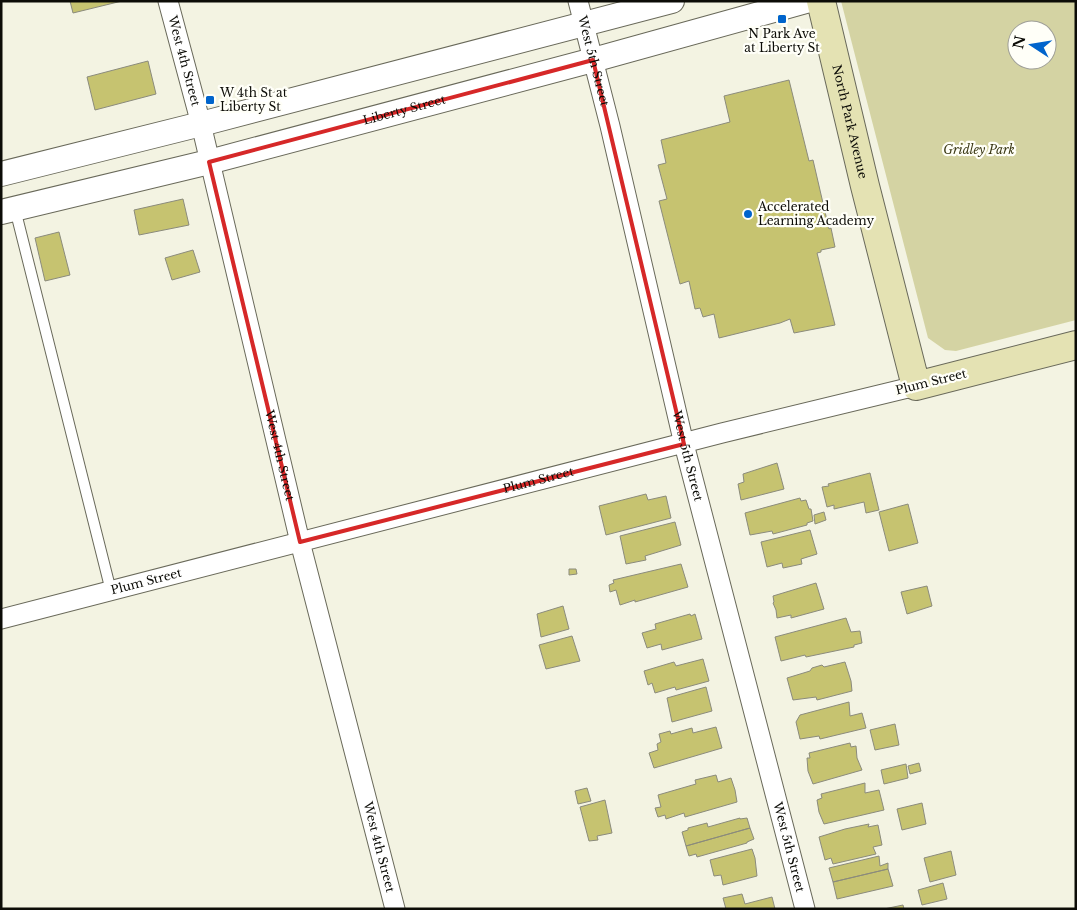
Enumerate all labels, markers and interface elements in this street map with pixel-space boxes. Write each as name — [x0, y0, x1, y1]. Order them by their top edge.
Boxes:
street label: West 4th Street — [165, 13, 204, 108]
street label: West 5th Street — [575, 13, 613, 108]
marker: N Park Ave at Liberty St — [776, 13, 788, 25]
north arrow — [1007, 20, 1057, 70]
place label: N Park Ave at Liberty St — [744, 26, 820, 55]
text: N — [1009, 34, 1029, 51]
street label: North Park Avenue — [829, 63, 871, 180]
place label: W 4th St at Liberty St — [219, 85, 288, 114]
street label: Liberty Street — [361, 91, 448, 128]
marker: W 4th St at Liberty St — [204, 94, 216, 106]
park label: Gridley Park — [943, 142, 1015, 157]
place label: Accelerated Learning Academy — [757, 199, 874, 228]
marker: Accelerated Learning Academy — [742, 208, 754, 220]
street label: Plum Street — [894, 365, 968, 398]
street label: West 4th Street — [262, 407, 298, 503]
street label: West 5th Street — [669, 408, 707, 503]
street label: Plum Street — [501, 463, 576, 496]
street label: Plum Street — [109, 565, 184, 597]
street label: West 4th Street — [360, 799, 398, 894]
street label: West 5th Street — [770, 799, 808, 894]

